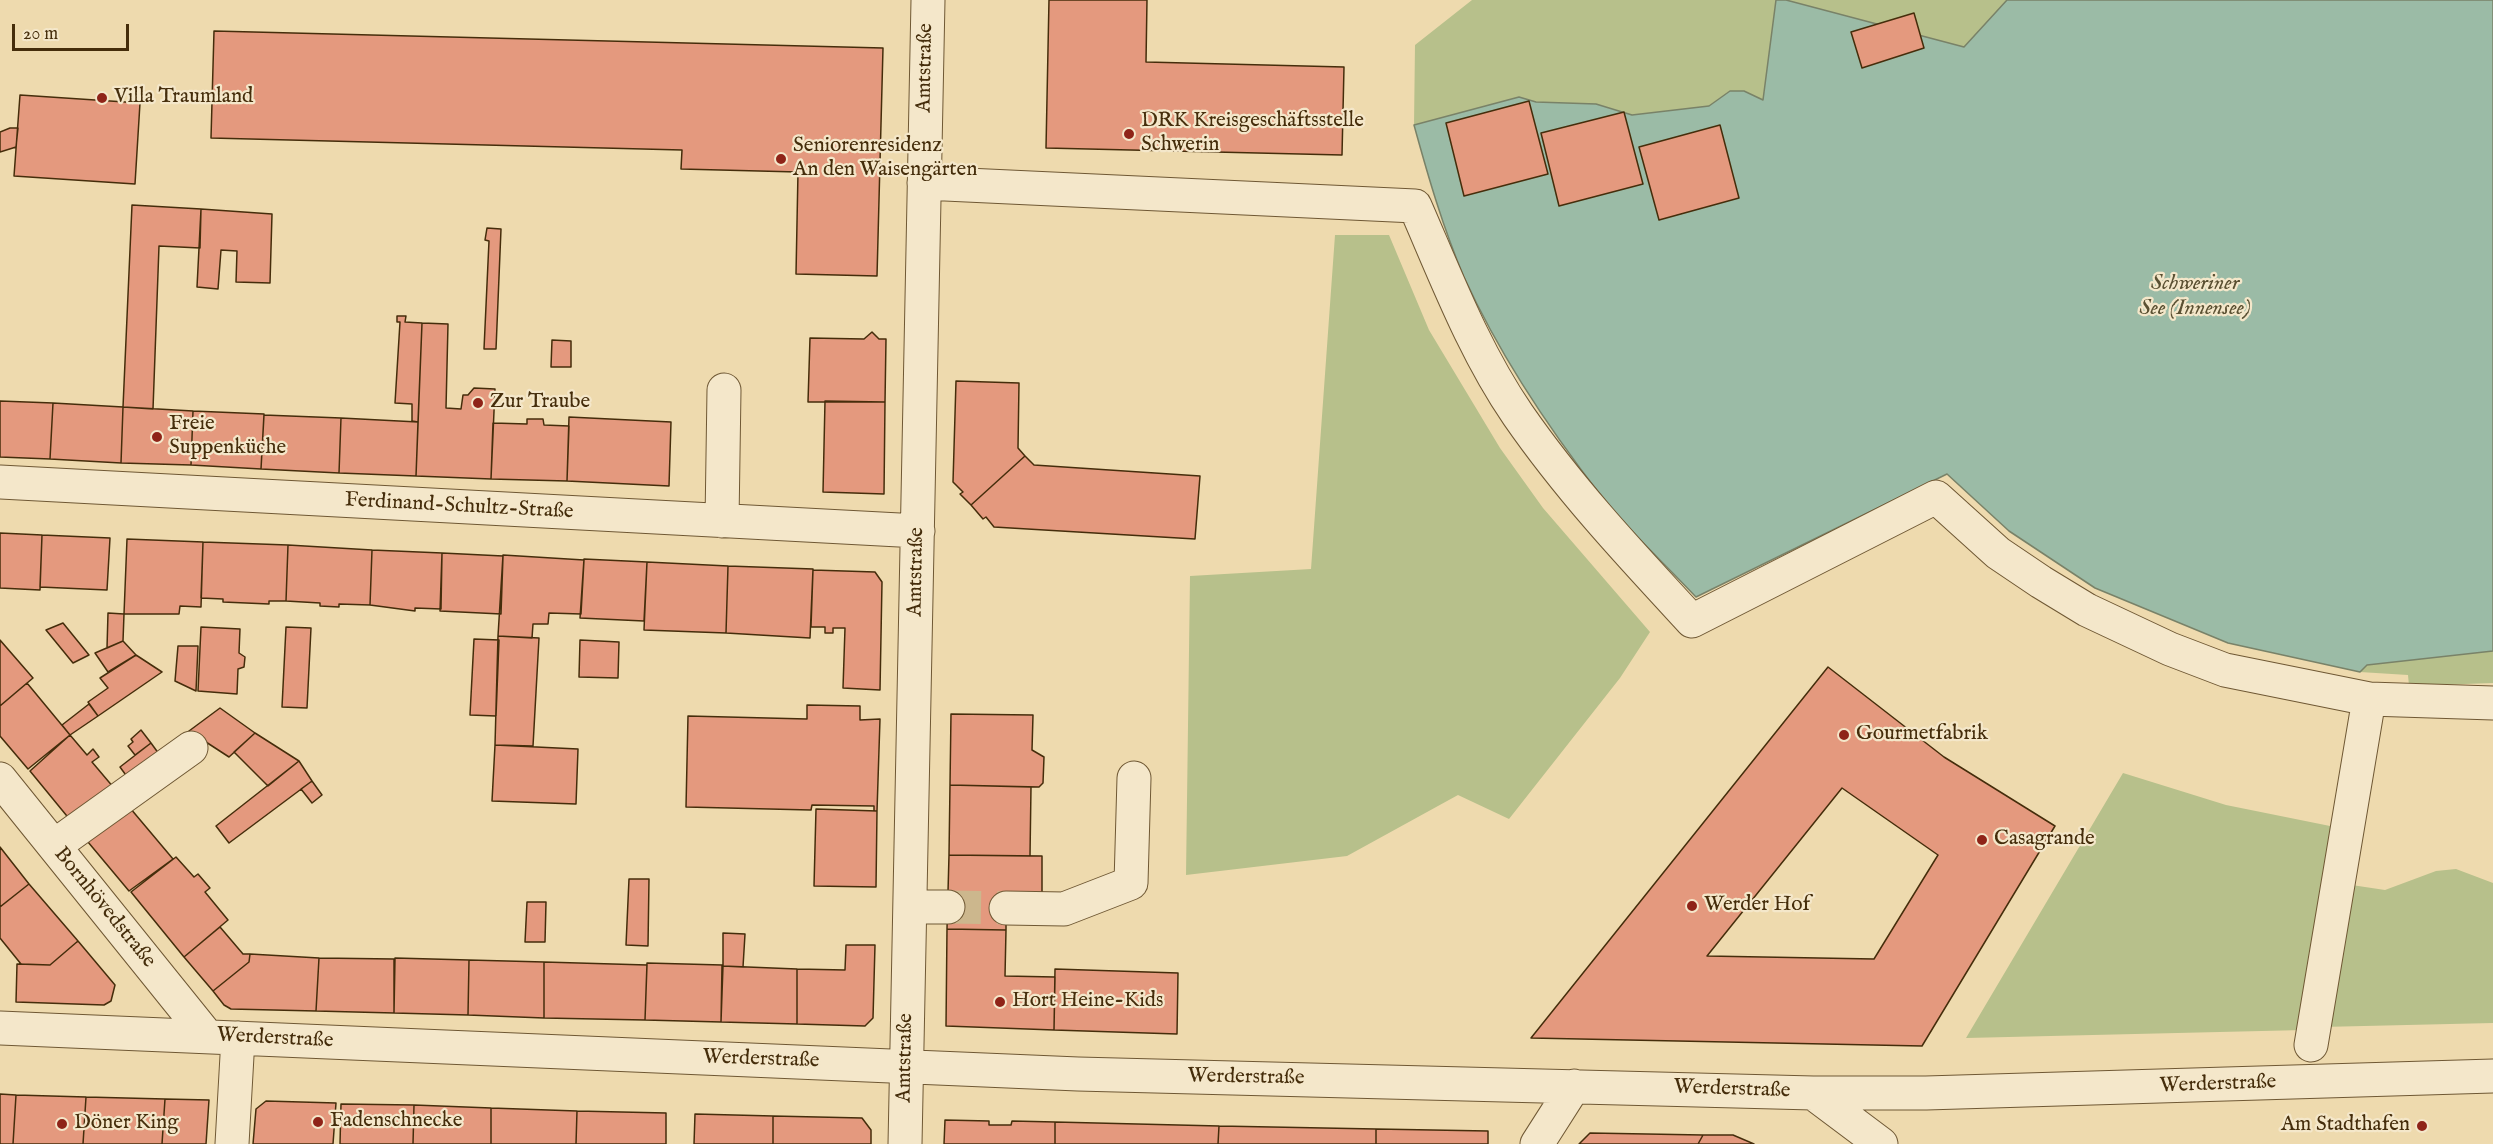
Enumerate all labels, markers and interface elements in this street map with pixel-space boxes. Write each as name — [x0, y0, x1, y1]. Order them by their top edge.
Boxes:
scale bar — [15, 12, 132, 50]
text: 20 m — [23, 23, 58, 46]
street label: Amtstraße — [913, 23, 939, 113]
place label: Villa Traumland — [114, 85, 253, 111]
marker: Villa Traumland — [95, 91, 109, 105]
place label: DRK Kreisgeschäftsstelle Schwerin — [1141, 109, 1364, 159]
marker: DRK Kreisgeschäftsstelle Schwerin — [1122, 127, 1136, 141]
place label: Seniorenresidenz An den Waisengärten — [793, 134, 977, 184]
marker: Seniorenresidenz An den Waisengärten — [774, 152, 788, 166]
water label: Schweriner See (Innensee) — [2139, 271, 2251, 322]
place label: Zur Traube — [490, 390, 590, 416]
marker: Zur Traube — [471, 396, 485, 410]
place label: Freie Suppenküche — [169, 412, 286, 462]
marker: Freie Suppenküche — [150, 430, 164, 444]
street label: Ferdinand-Schultz-Straße — [344, 488, 574, 526]
street label: Amtstraße — [904, 527, 930, 617]
place label: Gourmetfabrik — [1856, 722, 1988, 748]
marker: Gourmetfabrik — [1837, 728, 1851, 742]
place label: Casagrande — [1994, 827, 2095, 853]
marker: Casagrande — [1975, 833, 1989, 847]
street label: Bornhövedstraße — [48, 843, 160, 973]
place label: Werder Hof — [1704, 893, 1810, 919]
marker: Werder Hof — [1685, 899, 1699, 913]
place label: Hort Heine-Kids — [1012, 989, 1163, 1015]
marker: Hort Heine-Kids — [993, 995, 1007, 1009]
street label: Amtstraße — [893, 1013, 919, 1103]
street label: Werderstraße — [216, 1023, 334, 1055]
street label: Werderstraße — [702, 1045, 820, 1075]
street label: Werderstraße — [1187, 1064, 1305, 1092]
street label: Werderstraße — [2159, 1070, 2277, 1100]
street label: Werderstraße — [1673, 1075, 1791, 1105]
place label: Fadenschnecke — [330, 1109, 462, 1135]
place label: Döner King — [74, 1111, 179, 1137]
place label: Am Stadthafen — [2281, 1113, 2410, 1139]
marker: Fadenschnecke — [311, 1115, 325, 1129]
marker: Döner King — [55, 1117, 69, 1131]
marker: Am Stadthafen — [2415, 1119, 2429, 1133]

